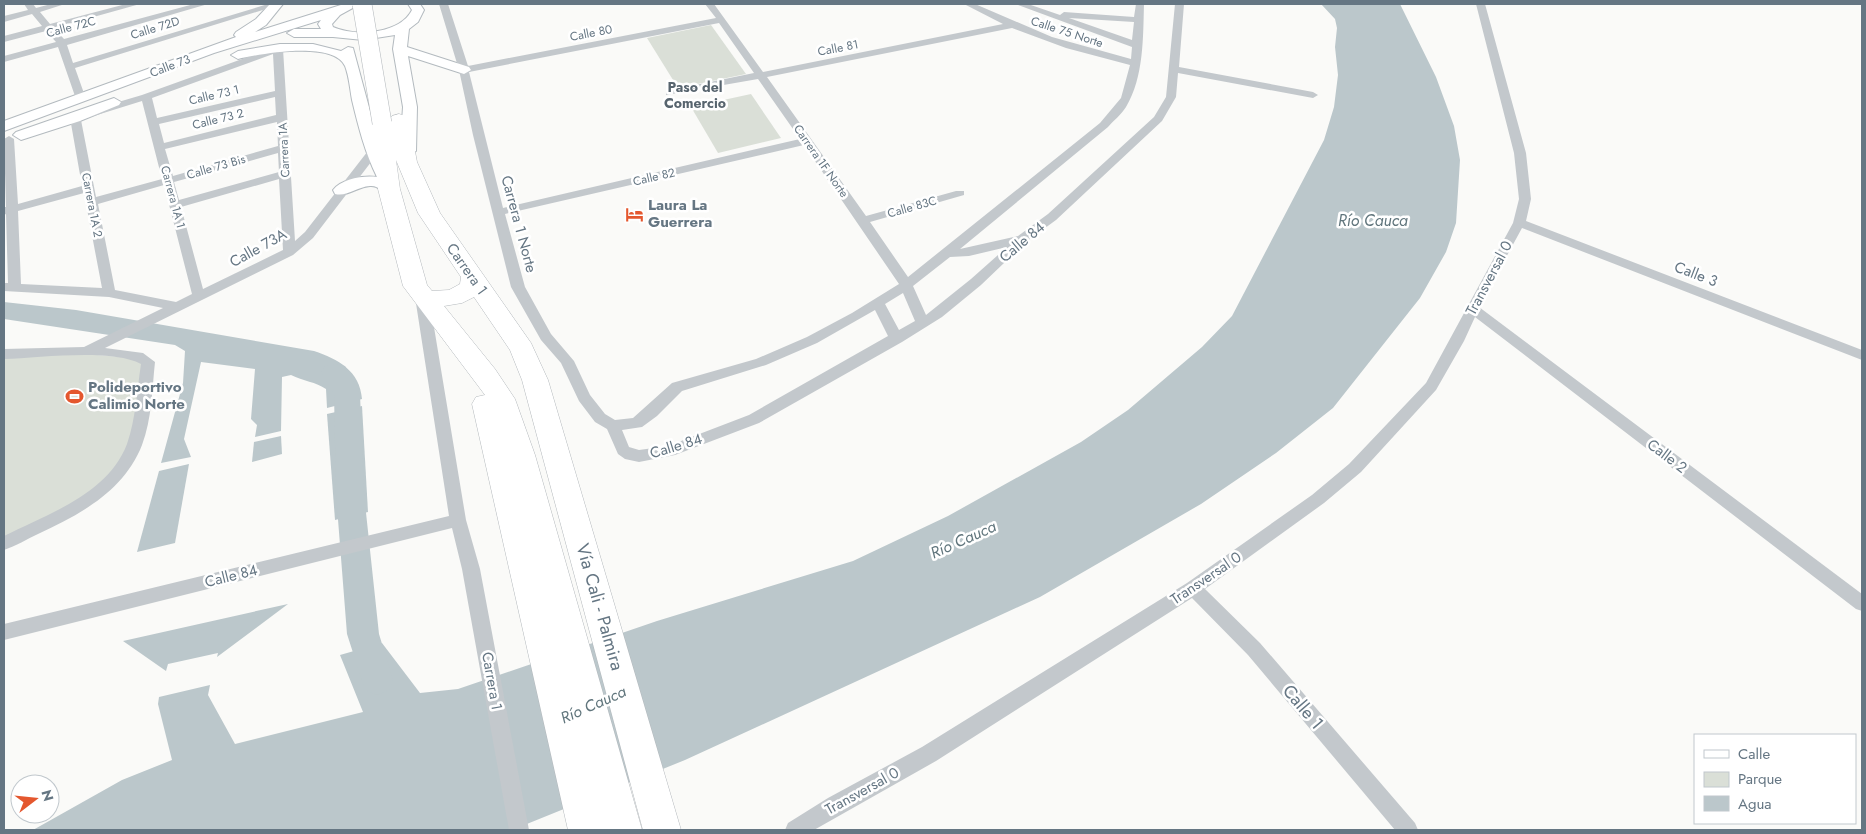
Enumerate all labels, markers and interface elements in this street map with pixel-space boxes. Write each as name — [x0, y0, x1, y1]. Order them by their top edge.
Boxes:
street label: Calle 72C — [44, 12, 98, 42]
street label: Calle 72D — [128, 12, 182, 44]
street label: Calle 75 Norte — [1029, 12, 1105, 52]
street label: Calle 80 — [568, 20, 614, 46]
street label: Calle 81 — [816, 35, 860, 61]
street label: Calle 73 — [147, 50, 193, 82]
district label: Paso del Comercio — [664, 77, 726, 113]
street label: Calle 73 1 — [187, 80, 241, 110]
street label: Calle 73 2 — [190, 104, 246, 134]
street label: Carrera 1F Norte — [789, 121, 853, 201]
street label: Carrera 1A — [274, 122, 294, 178]
street label: Calle 73 Bis — [184, 150, 248, 184]
street label: Calle 82 — [631, 163, 677, 191]
street label: Carrera 1A 1 — [156, 164, 190, 230]
street label: Carrera 1A 2 — [77, 171, 107, 239]
street label: Carrera 1 Norte — [495, 173, 543, 275]
street label: Calle 83C — [885, 191, 939, 223]
place label: Laura La Guerrera — [648, 194, 712, 233]
hotel icon: Laura La Guerrera — [624, 204, 644, 224]
water label: Río Cauca — [1338, 209, 1408, 232]
street label: Calle 84 — [994, 216, 1050, 268]
street label: Calle 73A — [225, 223, 291, 273]
street label: Transversal 0 — [1460, 237, 1518, 319]
street label: Carrera 1 — [441, 239, 493, 299]
street label: Calle 3 — [1671, 256, 1721, 292]
place label: Polideportivo Calimio Norte — [88, 376, 185, 415]
sports icon: Polideportivo Calimio Norte — [64, 386, 84, 406]
street label: Calle 84 — [647, 428, 705, 464]
street label: Calle 2 — [1642, 434, 1692, 478]
water label: Río Cauca — [927, 515, 1000, 564]
street label: Vía Cali - Palmira — [569, 541, 631, 673]
street label: Transversal 0 — [1166, 546, 1246, 610]
street label: Calle 84 — [202, 559, 260, 593]
street label: Carrera 1 — [476, 650, 508, 712]
street label: Calle 1 — [1276, 679, 1330, 735]
water label: Río Cauca — [557, 680, 630, 729]
legend — [1694, 734, 1856, 824]
text: Calle — [1738, 743, 1770, 765]
street label: Transversal 0 — [821, 762, 903, 820]
text: Parque — [1738, 768, 1782, 790]
north arrow — [10, 774, 60, 824]
text: N — [36, 787, 59, 804]
text: Agua — [1738, 793, 1772, 815]

